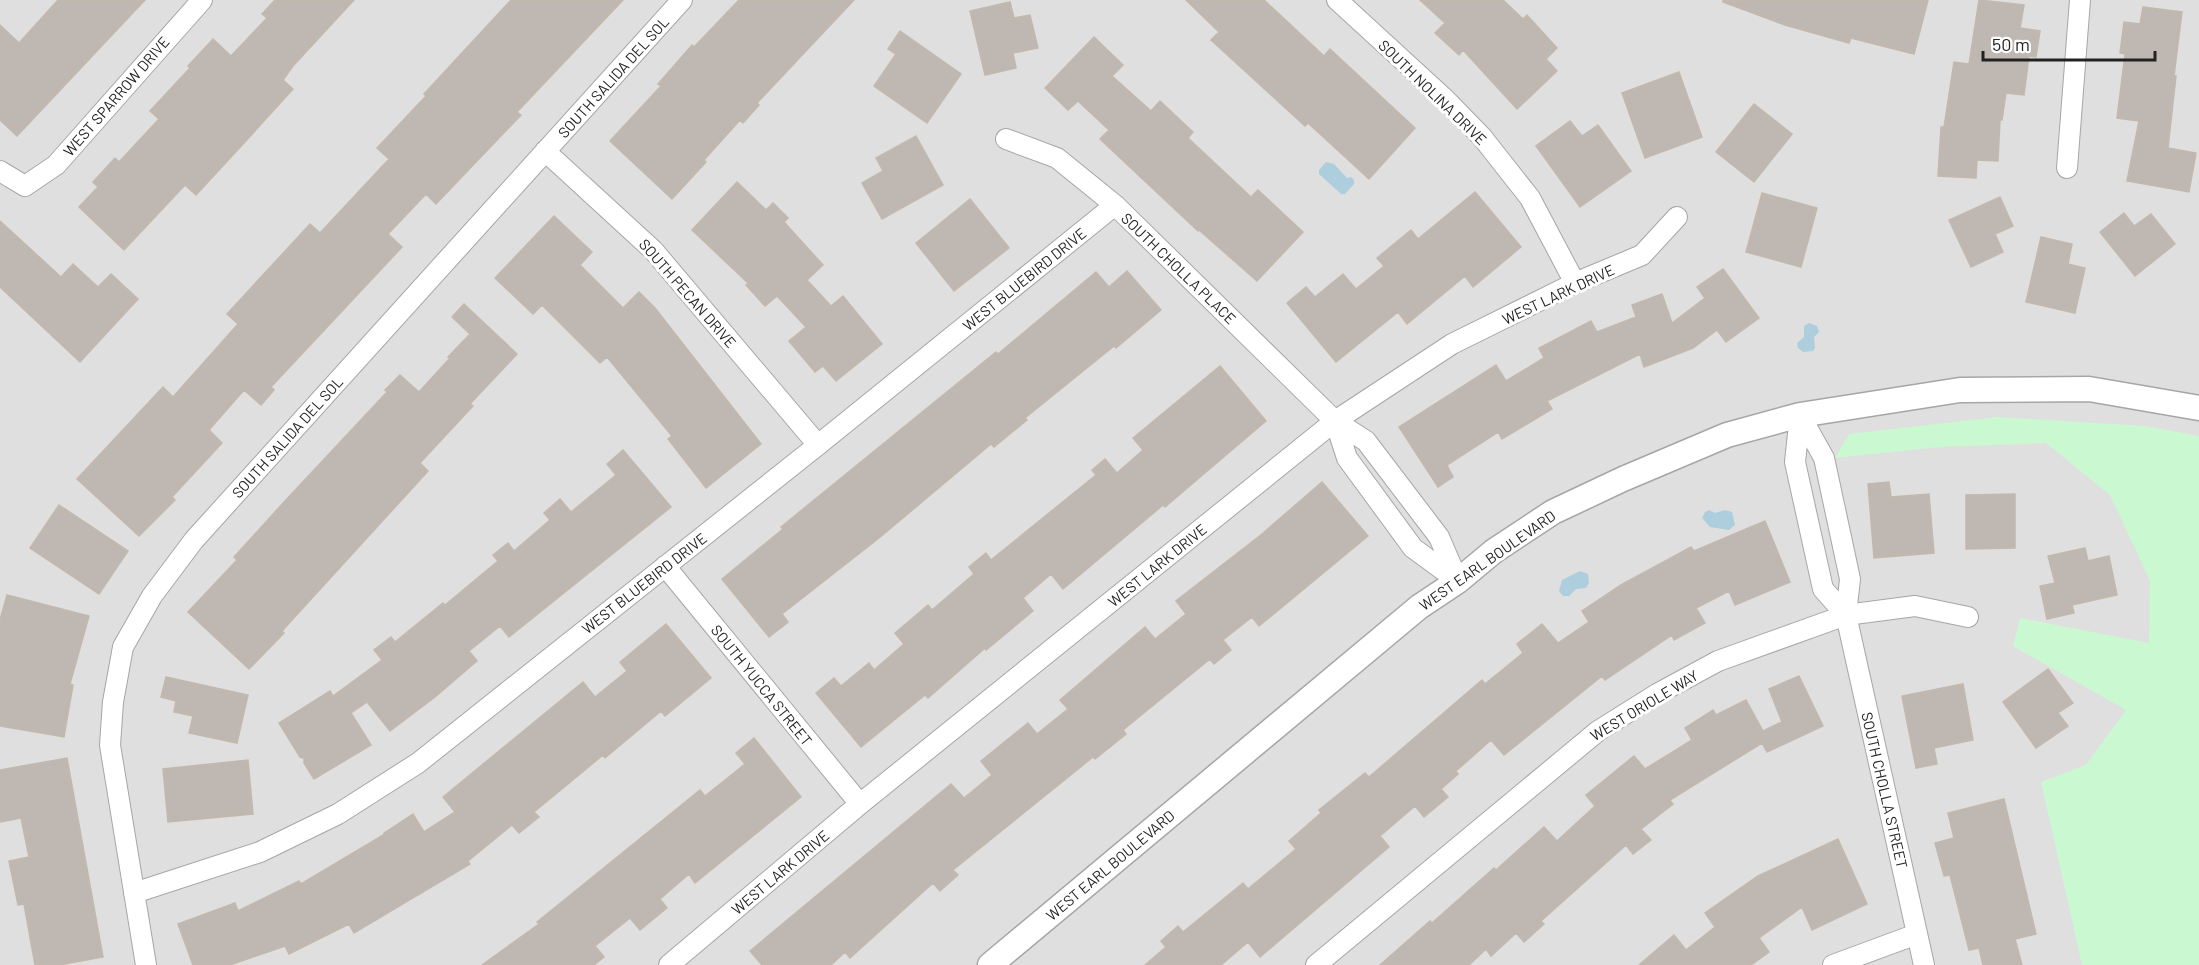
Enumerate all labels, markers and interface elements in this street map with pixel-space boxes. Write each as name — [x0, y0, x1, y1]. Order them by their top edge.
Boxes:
street label: SOUTH SALIDA DEL SOL — [554, 13, 672, 141]
scale bar — [1983, 24, 2156, 62]
street label: WEST SPARROW DRIVE — [59, 33, 173, 159]
text: 50 m — [1992, 33, 2030, 55]
street label: SOUTH NOLINA DRIVE — [1375, 36, 1491, 148]
street label: SOUTH CHOLLA PLACE — [1118, 209, 1240, 327]
street label: WEST BLUEBIRD DRIVE — [959, 224, 1089, 334]
street label: SOUTH PECAN DRIVE — [636, 235, 740, 351]
street label: WEST LARK DRIVE — [1499, 260, 1617, 328]
street label: SOUTH SALIDA DEL SOL — [228, 373, 346, 501]
street label: WEST EARL BOULEVARD — [1415, 506, 1559, 614]
street label: WEST LARK DRIVE — [1104, 520, 1210, 610]
street label: WEST BLUEBIRD DRIVE — [578, 529, 710, 637]
street label: SOUTH YUCCA STREET — [708, 621, 816, 749]
street label: WEST ORIOLE WAY — [1587, 666, 1701, 744]
street label: SOUTH CHOLLA STREET — [1858, 710, 1912, 870]
street label: WEST EARL BOULEVARD — [1042, 806, 1178, 924]
street label: WEST LARK DRIVE — [728, 826, 832, 918]

